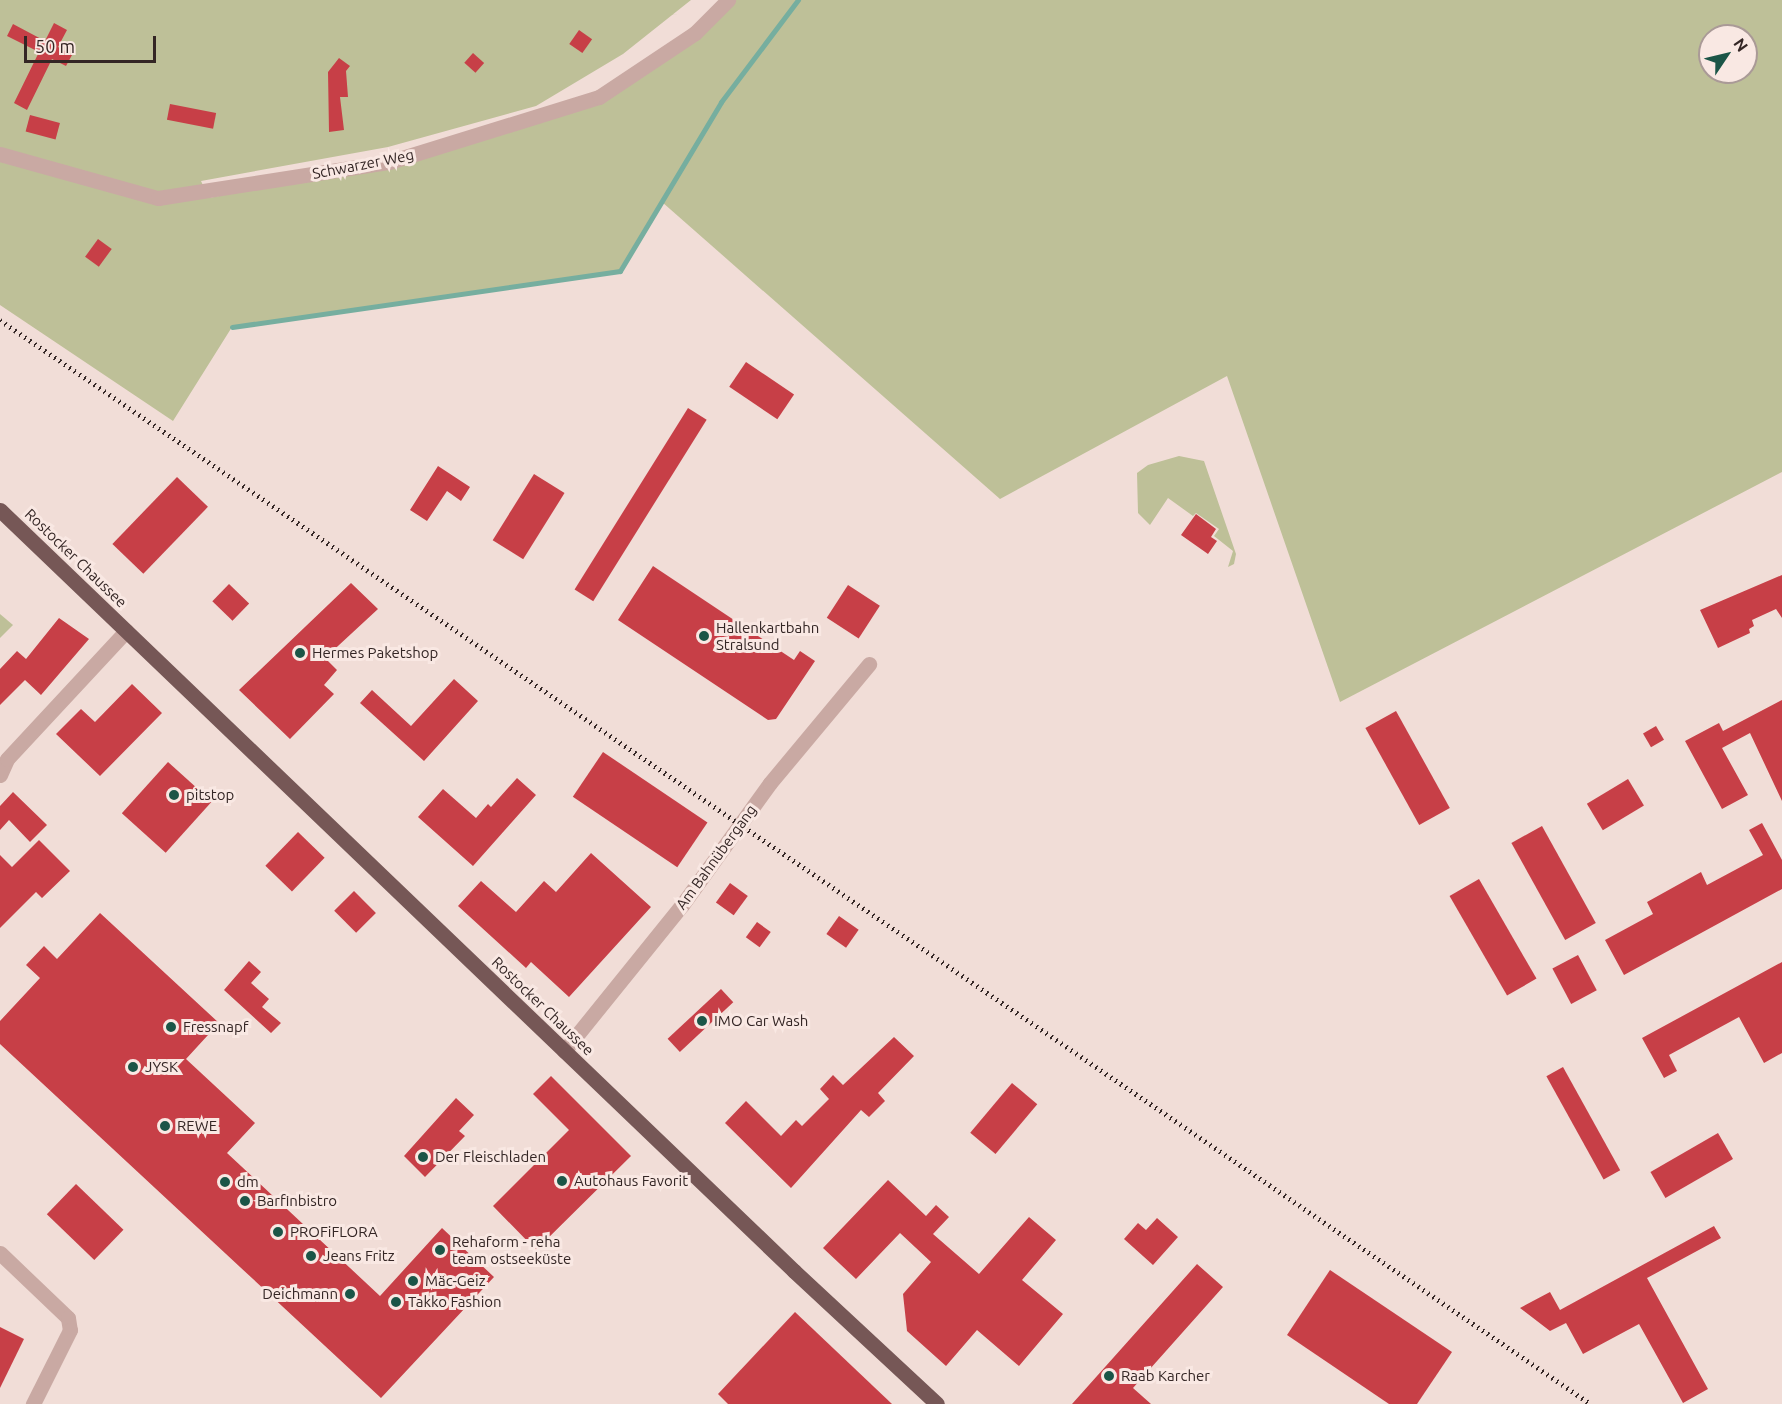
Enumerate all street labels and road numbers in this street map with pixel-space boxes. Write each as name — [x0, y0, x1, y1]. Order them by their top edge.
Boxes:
street label: Schwarzer Weg — [311, 145, 415, 183]
street label: Rostocker Chaussee — [21, 505, 131, 611]
street label: Am Bahnübergang — [672, 801, 760, 913]
street label: Rostocker Chaussee — [488, 953, 598, 1059]

